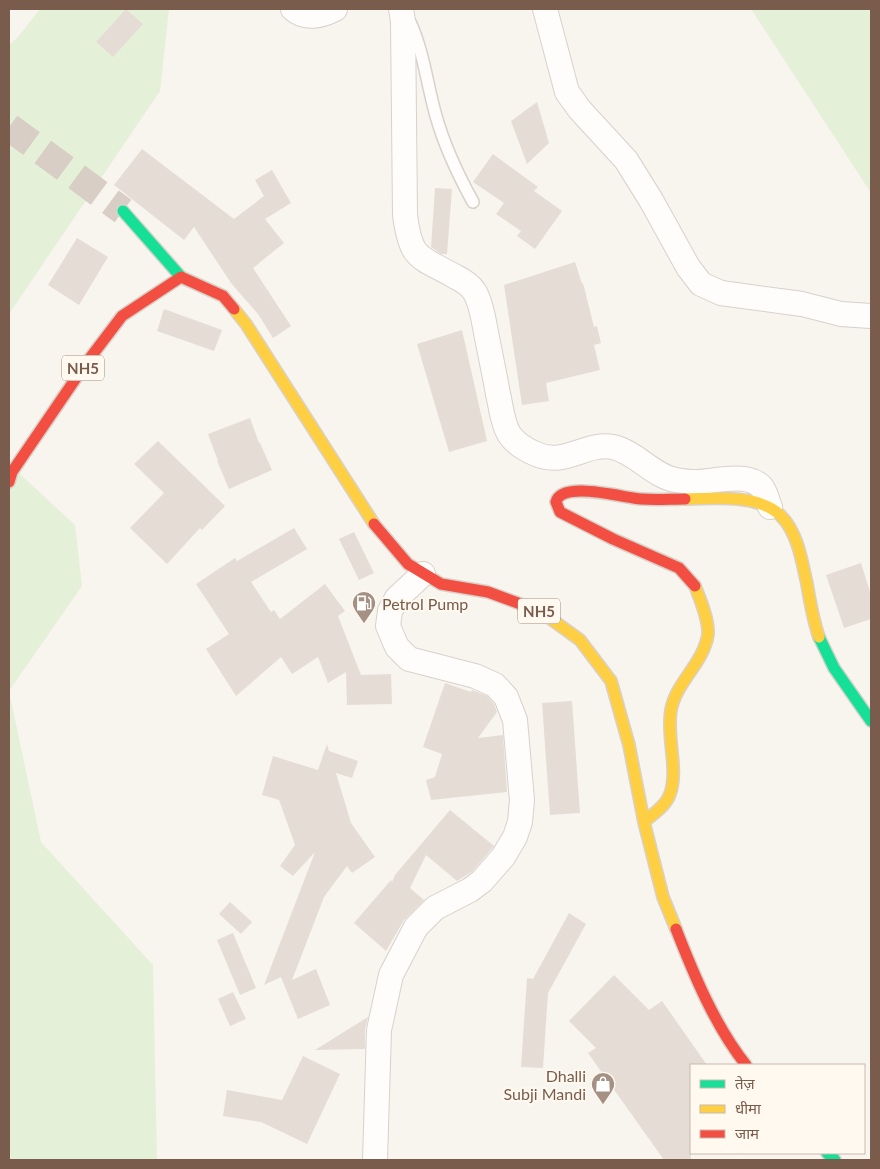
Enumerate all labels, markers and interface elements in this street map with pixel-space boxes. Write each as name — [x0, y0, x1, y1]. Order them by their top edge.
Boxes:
road number: NH5 — [62, 356, 104, 380]
fuel station icon: Petrol Pump — [351, 590, 377, 624]
place label: Petrol Pump — [382, 594, 468, 613]
road number: NH5 — [518, 598, 560, 624]
legend — [690, 1064, 865, 1154]
place label: Dhalli Subji Mandi — [504, 1066, 586, 1103]
shop icon: Dhalli Subji Mandi — [590, 1071, 616, 1105]
text: तेज़ — [735, 1074, 756, 1092]
text: धीमा — [735, 1099, 762, 1117]
text: जाम — [735, 1124, 760, 1142]

